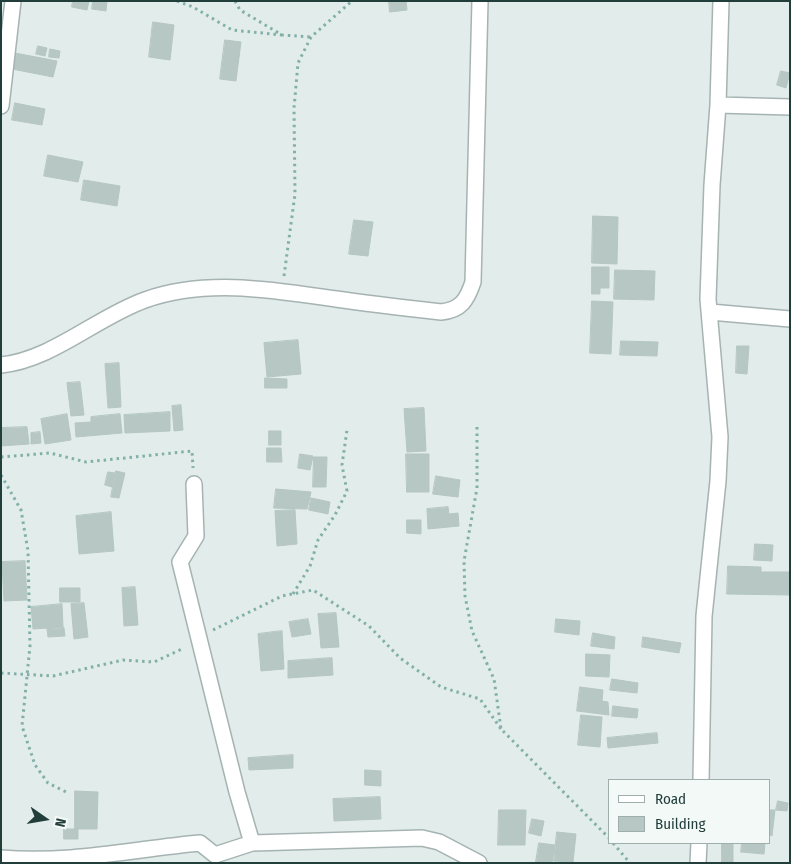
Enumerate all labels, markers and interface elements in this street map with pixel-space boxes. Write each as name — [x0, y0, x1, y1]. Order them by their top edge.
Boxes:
legend — [608, 779, 771, 844]
text: Road — [655, 790, 686, 808]
north arrow — [20, 794, 70, 844]
text: Building — [655, 815, 706, 833]
text: N — [51, 816, 69, 828]

